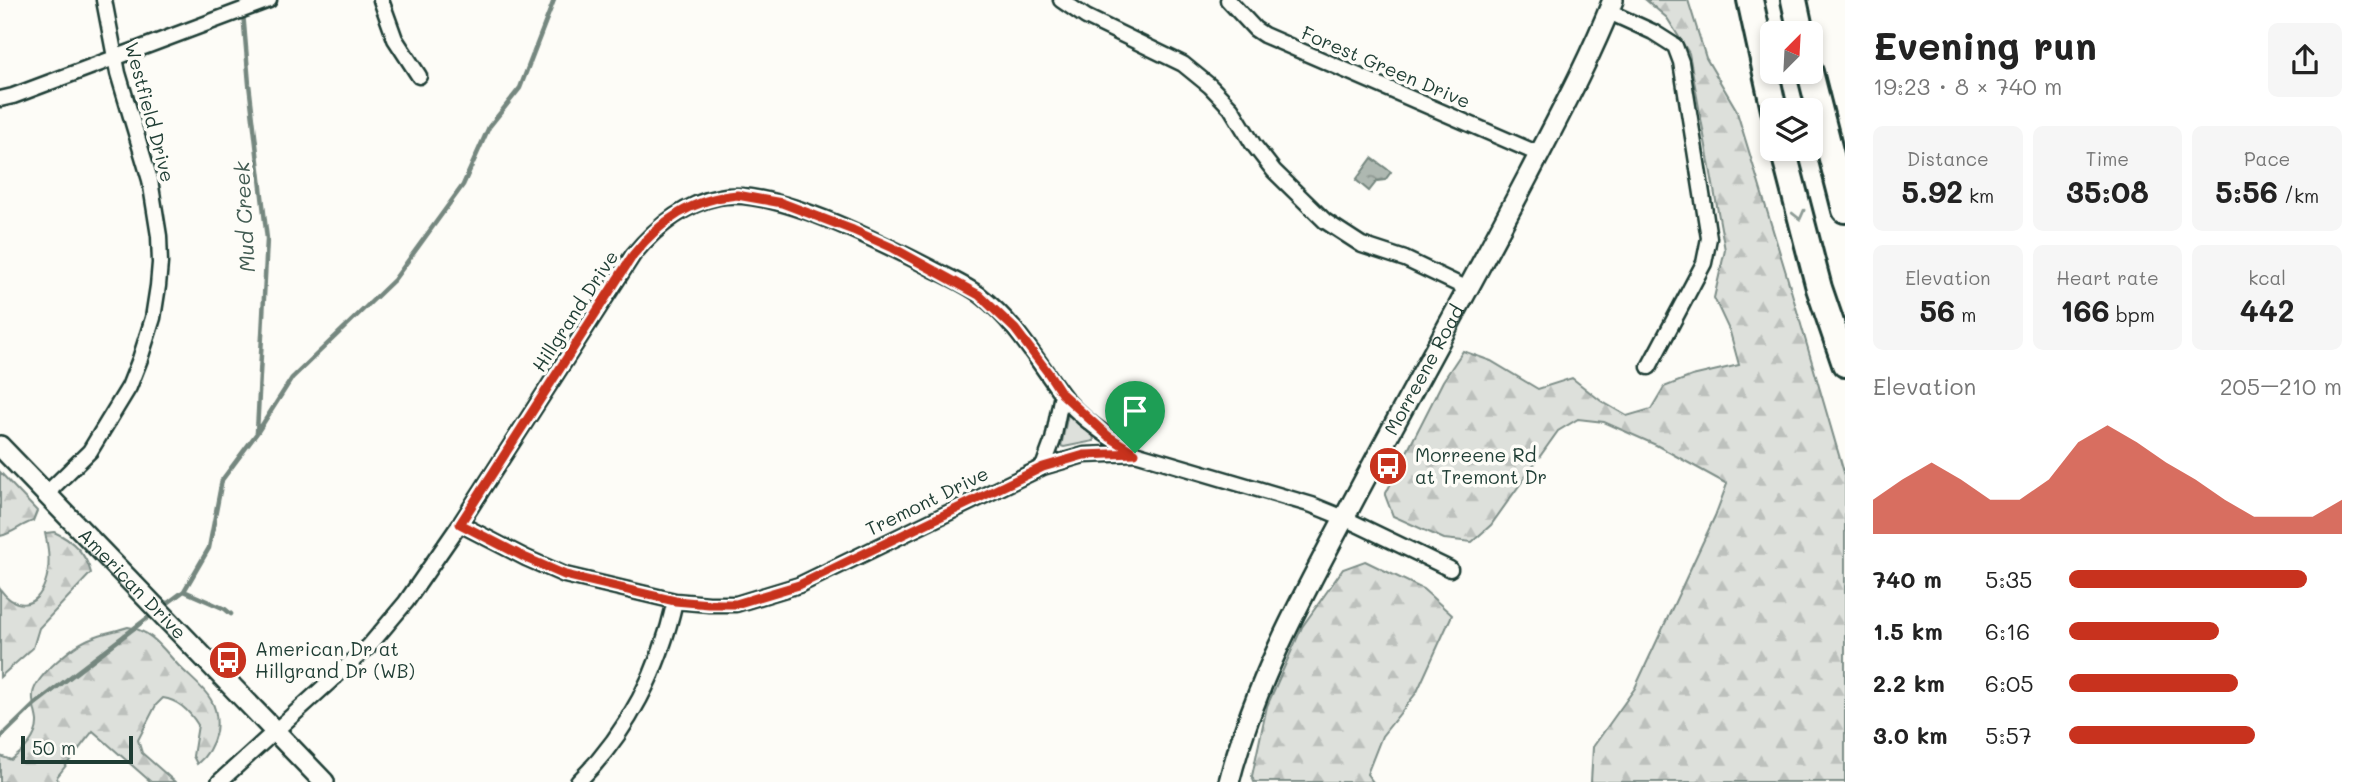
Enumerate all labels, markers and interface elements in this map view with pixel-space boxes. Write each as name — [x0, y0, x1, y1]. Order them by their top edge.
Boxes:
street label: Forest Green Drive — [1298, 20, 1474, 113]
text: Evening run — [1873, 20, 2097, 70]
north arrow — [1760, 21, 1824, 84]
map controls — [1760, 21, 1823, 161]
button: share — [2268, 23, 2342, 97]
street label: Westfield Drive — [120, 39, 181, 185]
text: 19:23 · 8 × 740 m — [1873, 71, 2062, 101]
button: layers — [1760, 98, 1823, 161]
text: Distance — [1907, 146, 1989, 171]
text: Time — [2086, 146, 2129, 171]
text: Pace — [2244, 146, 2290, 171]
water label: Mud Creek — [227, 160, 260, 273]
text: 5.92 — [1901, 171, 1963, 211]
text: 35:08 — [2066, 171, 2149, 211]
text: 5:56 — [2215, 171, 2278, 211]
text: km — [1963, 183, 1994, 208]
text: /km — [2278, 183, 2319, 208]
one-way arrow — [1791, 209, 1805, 221]
street label: Hillgrand Drive — [526, 245, 623, 376]
text: Elevation — [1905, 265, 1990, 290]
text: Heart rate — [2056, 265, 2159, 290]
text: kcal — [2248, 265, 2286, 290]
text: 56 — [1919, 290, 1955, 330]
text: 166 — [2060, 290, 2110, 330]
text: 442 — [2240, 290, 2295, 330]
street label: Morreene Road — [1378, 300, 1469, 439]
text: m — [1955, 302, 1976, 327]
text: bpm — [2110, 302, 2155, 327]
text: Elevation — [1873, 371, 1976, 401]
text: 205–210 m — [2220, 371, 2342, 401]
pin — [1105, 381, 1165, 453]
icon: arrive — [1116, 392, 1154, 430]
place label: Morreene Rd at Tremont Dr — [1415, 442, 1547, 489]
bus stop icon: Morreene Rd at Tremont Dr — [1367, 445, 1409, 487]
street label: Tremont Drive — [861, 460, 992, 541]
street label: American Drive — [73, 522, 192, 644]
text: 740 m — [1873, 564, 1942, 594]
text: 5:35 — [1985, 564, 2032, 594]
text: 1.5 km — [1873, 616, 1943, 646]
text: 6:16 — [1985, 616, 2030, 646]
place label: American Dr at Hillgrand Dr (WB) — [255, 636, 415, 683]
bus stop icon: American Dr at Hillgrand Dr (WB) — [207, 639, 249, 681]
text: 2.2 km — [1873, 668, 1945, 698]
text: 6:05 — [1985, 668, 2034, 698]
text: 3.0 km — [1873, 720, 1948, 750]
text: 5:57 — [1985, 720, 2032, 750]
scale bar — [21, 733, 133, 765]
text: 50 m — [32, 735, 76, 760]

